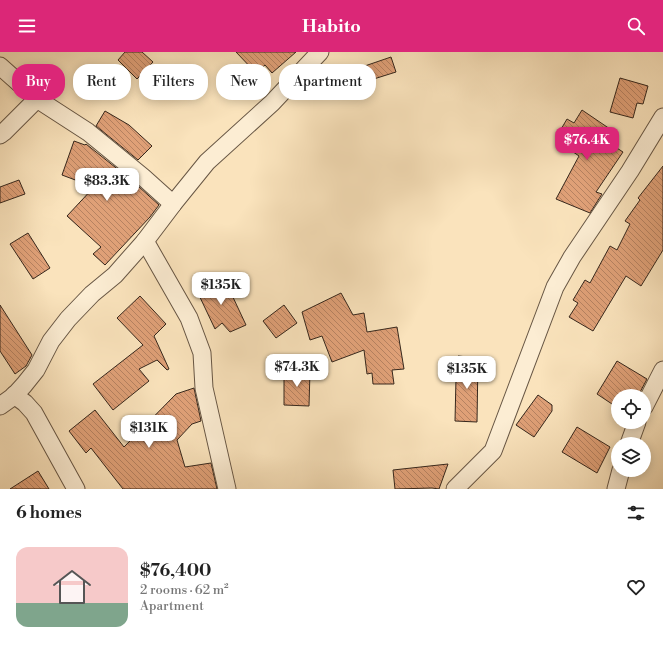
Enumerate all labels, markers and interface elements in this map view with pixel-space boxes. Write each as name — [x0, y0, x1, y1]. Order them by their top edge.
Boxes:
icon: menu — [16, 15, 38, 37]
text: Habito — [302, 15, 361, 38]
icon: search — [625, 15, 647, 37]
chip: Buy — [12, 64, 65, 100]
chip: Rent — [73, 64, 131, 100]
chip: Filters — [139, 64, 208, 100]
chip: New — [216, 64, 271, 100]
chip: Apartment — [279, 64, 376, 100]
pin: $76.4K — [554, 127, 620, 161]
text: $76.4K — [564, 132, 610, 148]
pin: $83.3K — [74, 168, 140, 202]
text: $83.3K — [84, 173, 130, 189]
pin: $135K — [193, 272, 249, 306]
text: $135K — [201, 277, 241, 293]
pin: $74.3K — [264, 354, 330, 388]
pin: $135K — [439, 356, 495, 390]
text: $74.3K — [274, 359, 320, 375]
text: $135K — [447, 361, 487, 377]
map controls — [611, 389, 651, 477]
button: locate — [611, 389, 651, 429]
pin: $131K — [121, 415, 177, 449]
text: $131K — [130, 420, 168, 436]
button: layers — [611, 437, 651, 477]
text: 6 homes — [16, 502, 82, 524]
icon: filters — [625, 502, 647, 524]
text: $76,400 — [140, 560, 211, 582]
icon: home — [48, 563, 96, 611]
icon: heart — [625, 576, 647, 598]
text: 2 rooms · 62 m² — [140, 582, 229, 598]
text: Apartment — [140, 598, 204, 614]

